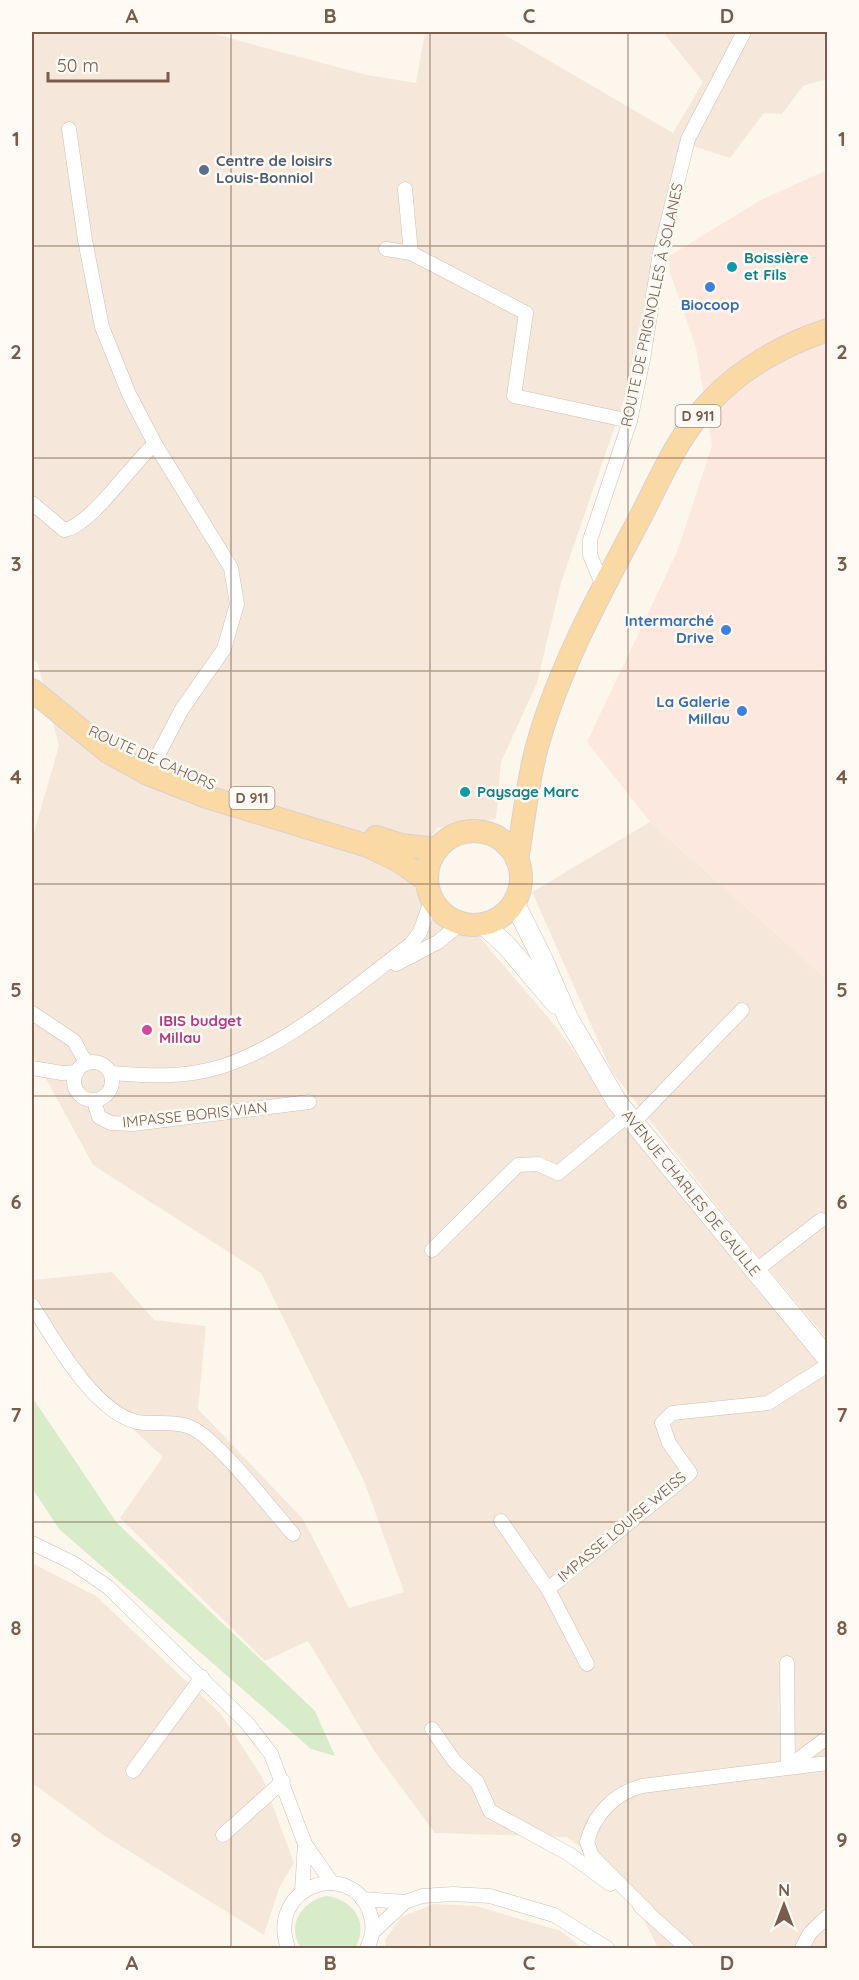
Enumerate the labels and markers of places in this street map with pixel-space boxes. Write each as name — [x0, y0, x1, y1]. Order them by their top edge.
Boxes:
place label: Centre de loisirs Louis-Bonniol — [216, 151, 332, 187]
marker: Centre de loisirs Louis-Bonniol — [197, 163, 211, 177]
place label: Boissière et Fils — [744, 248, 809, 284]
marker: Boissière et Fils — [725, 260, 739, 274]
marker: Biocoop — [703, 280, 717, 294]
place label: Biocoop — [681, 295, 739, 314]
place label: Intermarché Drive — [625, 611, 714, 647]
marker: Intermarché Drive — [719, 623, 733, 637]
place label: La Galerie Millau — [656, 692, 730, 728]
marker: La Galerie Millau — [735, 704, 749, 718]
place label: Paysage Marc — [477, 782, 579, 801]
marker: Paysage Marc — [458, 785, 472, 799]
place label: IBIS budget Millau — [159, 1011, 242, 1047]
marker: IBIS budget Millau — [140, 1023, 154, 1037]

